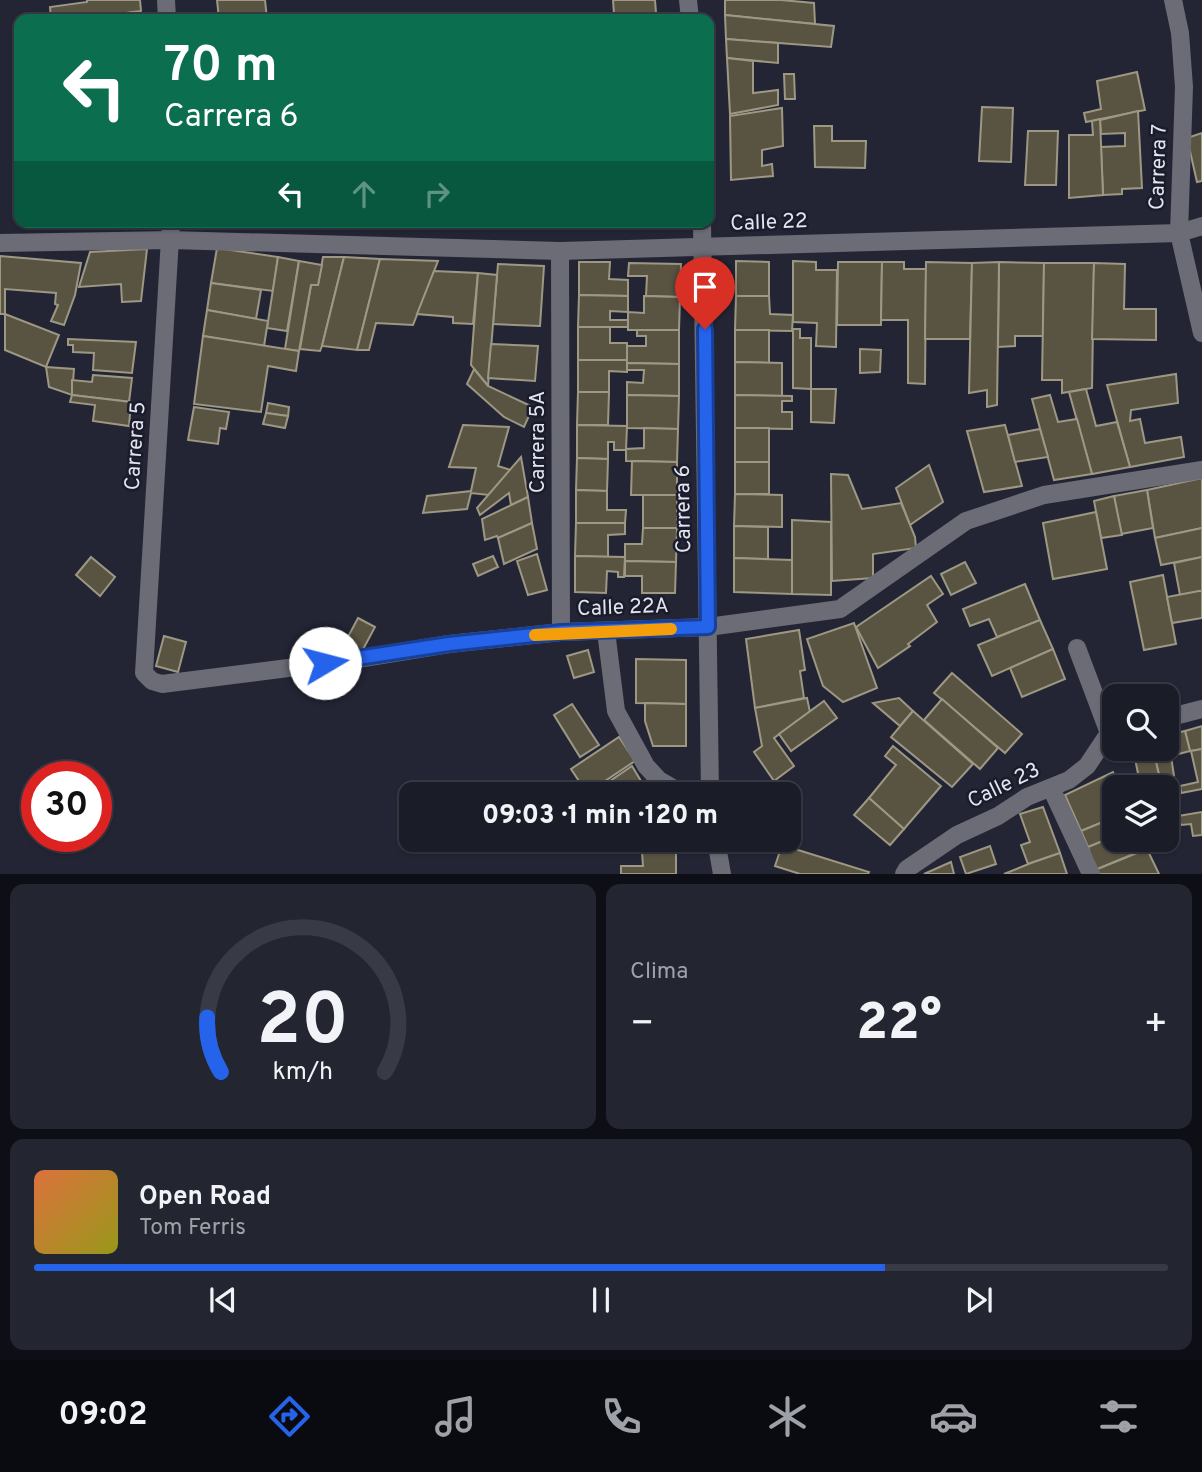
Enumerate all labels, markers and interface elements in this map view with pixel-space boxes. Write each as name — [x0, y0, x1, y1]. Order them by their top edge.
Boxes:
text: 70 m — [164, 37, 278, 99]
icon: left — [49, 42, 140, 133]
text: Carrera 6 — [164, 98, 299, 138]
street label: Carrera 7 — [1144, 124, 1174, 210]
icon: left — [272, 175, 310, 213]
icon: ahead — [345, 175, 383, 213]
icon: right — [418, 175, 456, 213]
street label: Calle 22 — [730, 208, 808, 238]
pin — [675, 257, 735, 329]
icon: arrive — [686, 268, 724, 306]
street label: Carrera 5A — [525, 391, 552, 493]
street label: Carrera 5 — [119, 401, 153, 491]
street label: Carrera 6 — [670, 465, 698, 553]
street label: Calle 22A — [577, 593, 669, 623]
position arrow — [288, 626, 362, 700]
map controls — [1102, 684, 1179, 852]
button: search — [1102, 684, 1179, 761]
street label: Calle 23 — [963, 757, 1045, 815]
speed limit sign: 30 — [21, 761, 112, 852]
button: layers — [1102, 775, 1179, 852]
text: 09:03 · 1 min · 120 m — [482, 800, 718, 833]
text: Clima — [630, 958, 688, 987]
text: 20 — [257, 979, 349, 1071]
text: 22° — [856, 992, 942, 1058]
text: − — [630, 1001, 655, 1050]
text: + — [1143, 1001, 1168, 1050]
text: km/h — [273, 1057, 333, 1089]
text: Open Road — [139, 1181, 271, 1214]
text: Tom Ferris — [139, 1214, 246, 1243]
icon: previous — [204, 1281, 242, 1319]
icon: pause — [582, 1281, 620, 1319]
icon: next — [960, 1281, 998, 1319]
icon: directions — [265, 1392, 314, 1441]
icon: music — [431, 1392, 480, 1441]
icon: phone — [597, 1392, 646, 1441]
icon: climate — [763, 1392, 812, 1441]
icon: car — [929, 1392, 978, 1441]
icon: filters — [1094, 1392, 1143, 1441]
text: 09:02 — [58, 1396, 148, 1436]

